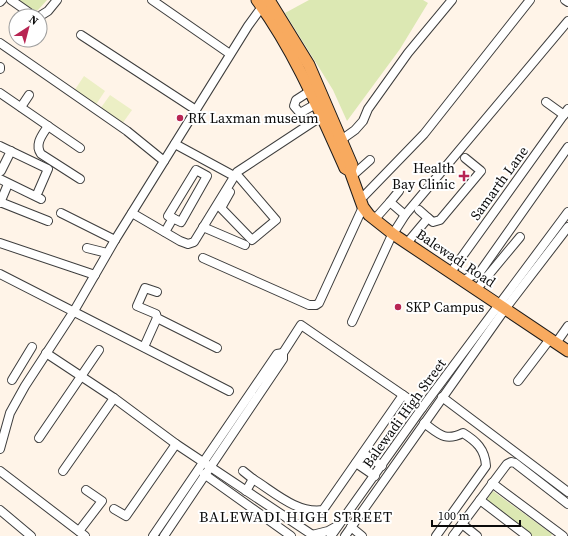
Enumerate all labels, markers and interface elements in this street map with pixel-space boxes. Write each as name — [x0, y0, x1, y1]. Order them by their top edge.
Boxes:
north arrow — [8, 8, 48, 48]
text: N — [26, 12, 41, 29]
place label: RK Laxman museum — [188, 108, 319, 128]
marker: RK Laxman museum — [175, 113, 185, 123]
street label: Samarth Lane — [465, 142, 533, 224]
place label: Health Bay Clinic — [392, 158, 455, 194]
marker: Health Bay Clinic — [458, 170, 470, 182]
street label: Balewadi Road — [412, 224, 500, 292]
place label: SKP Campus — [406, 297, 484, 317]
marker: SKP Campus — [393, 302, 403, 312]
street label: Balewadi High Street — [358, 354, 451, 472]
scale bar — [432, 502, 520, 528]
district label: BALEWADI HIGH STREET — [199, 506, 393, 527]
text: 100 m — [438, 508, 470, 524]

